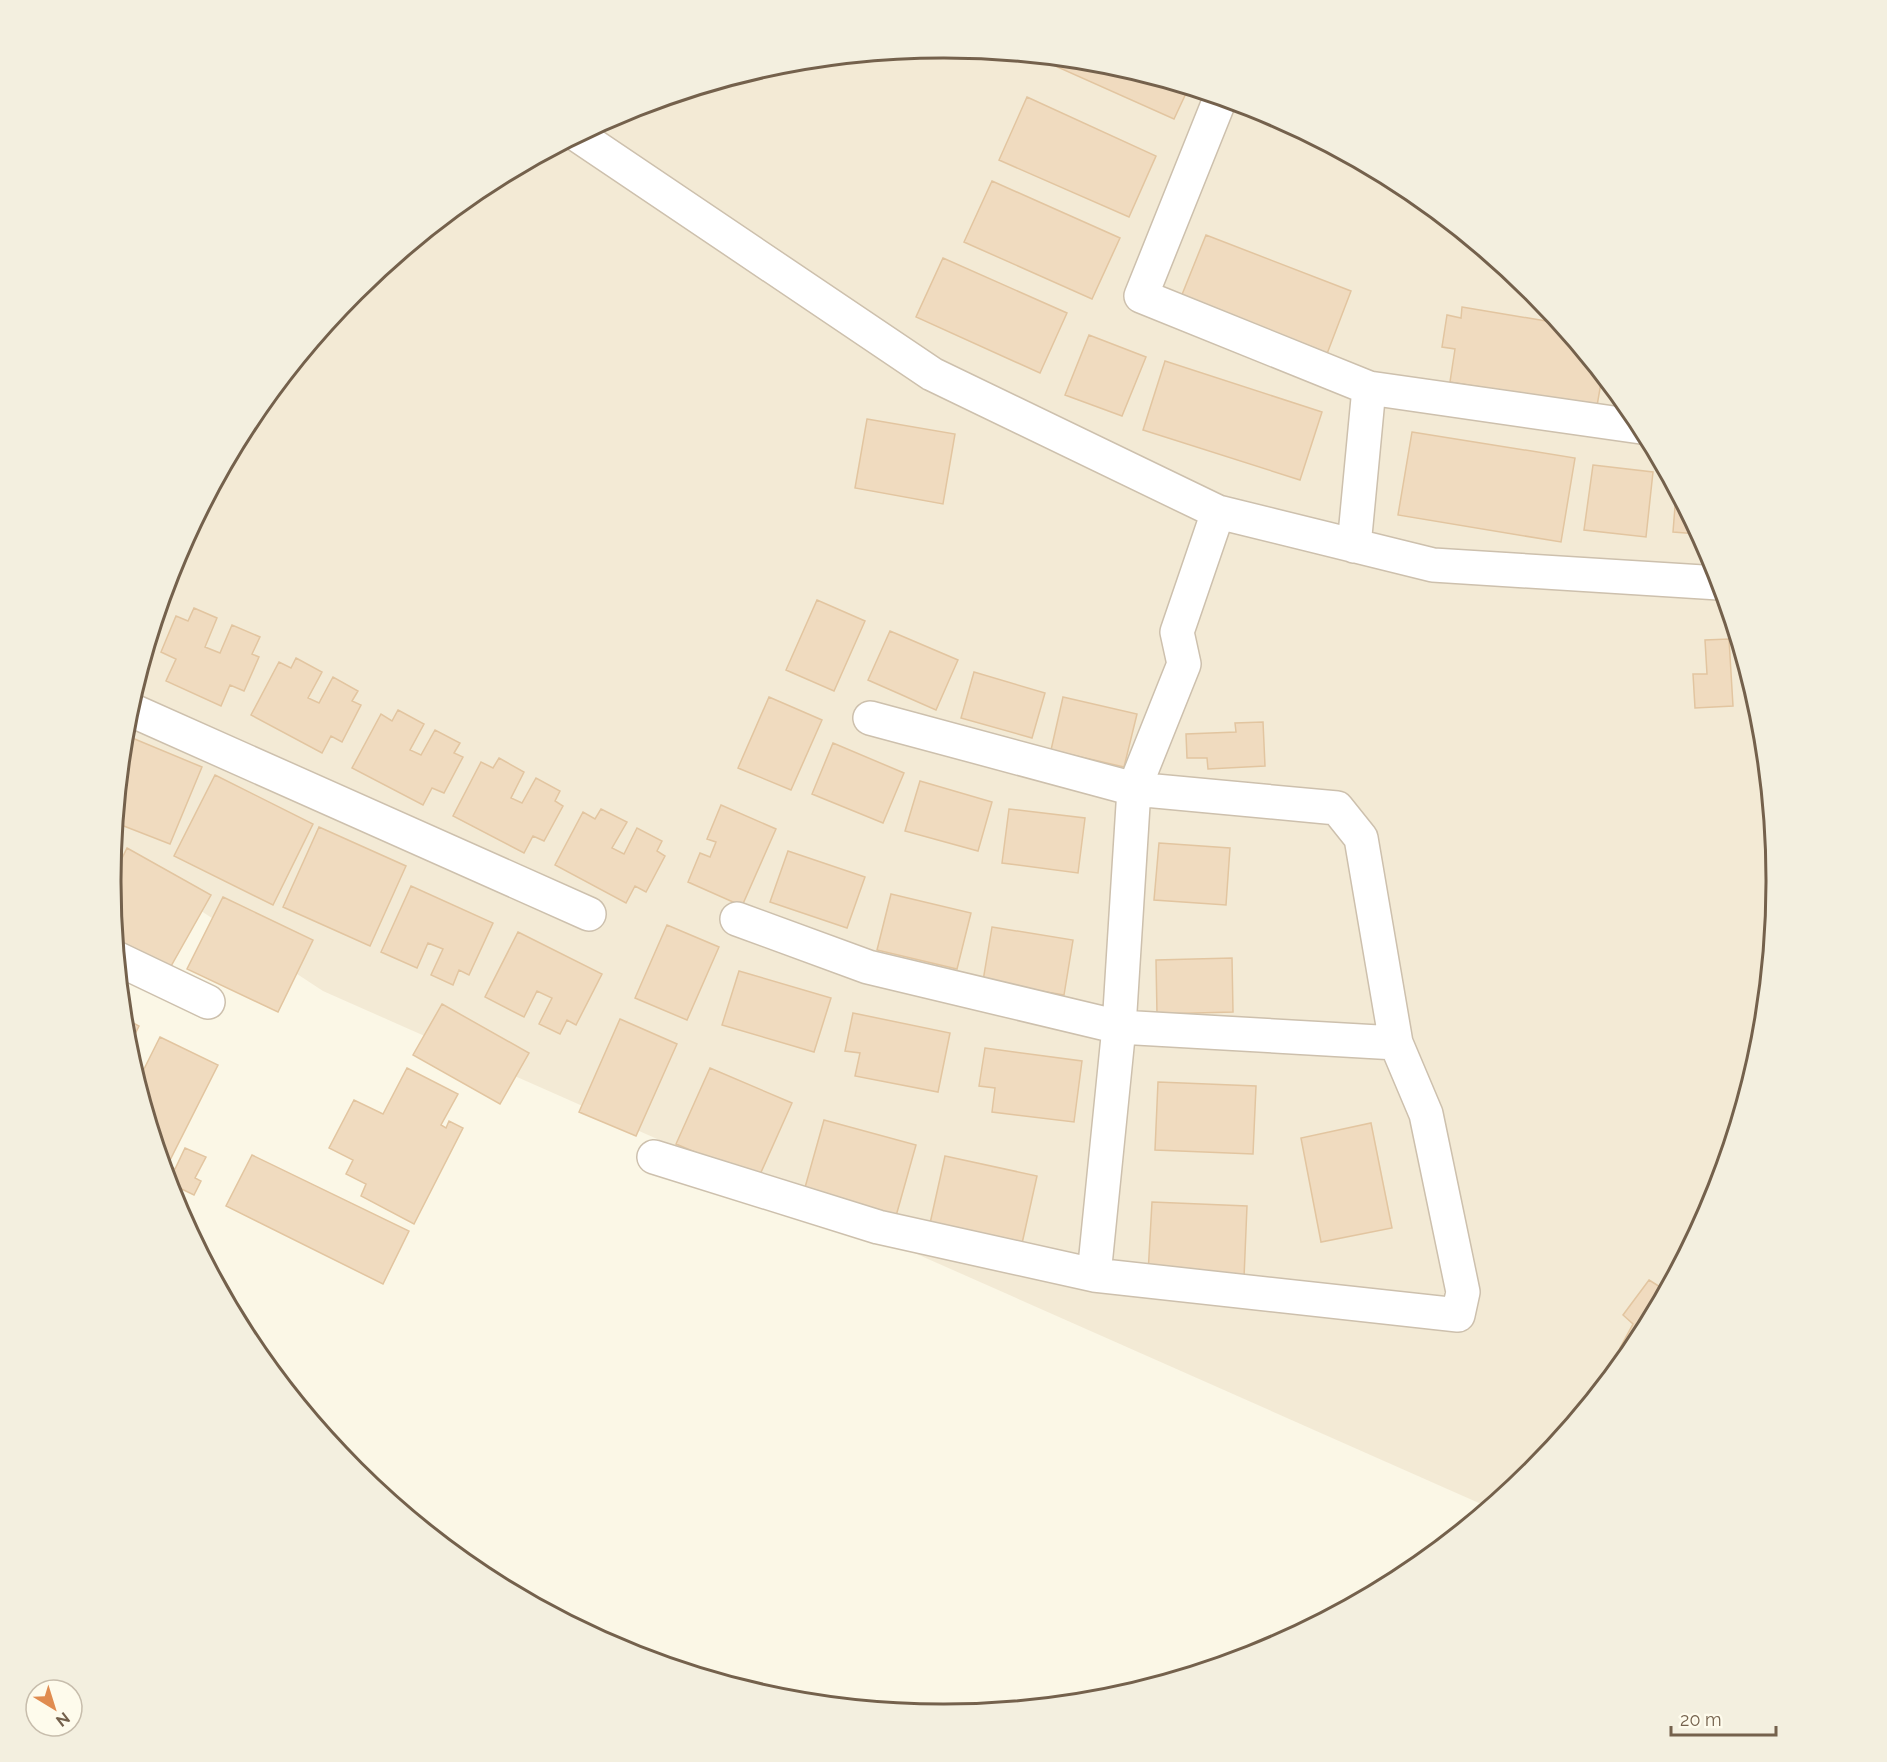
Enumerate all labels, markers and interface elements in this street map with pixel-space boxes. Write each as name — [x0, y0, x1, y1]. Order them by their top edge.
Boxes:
north arrow — [24, 1678, 84, 1738]
scale bar — [1671, 1699, 1776, 1737]
text: N — [52, 1708, 74, 1731]
text: 20 m — [1680, 1709, 1722, 1730]

